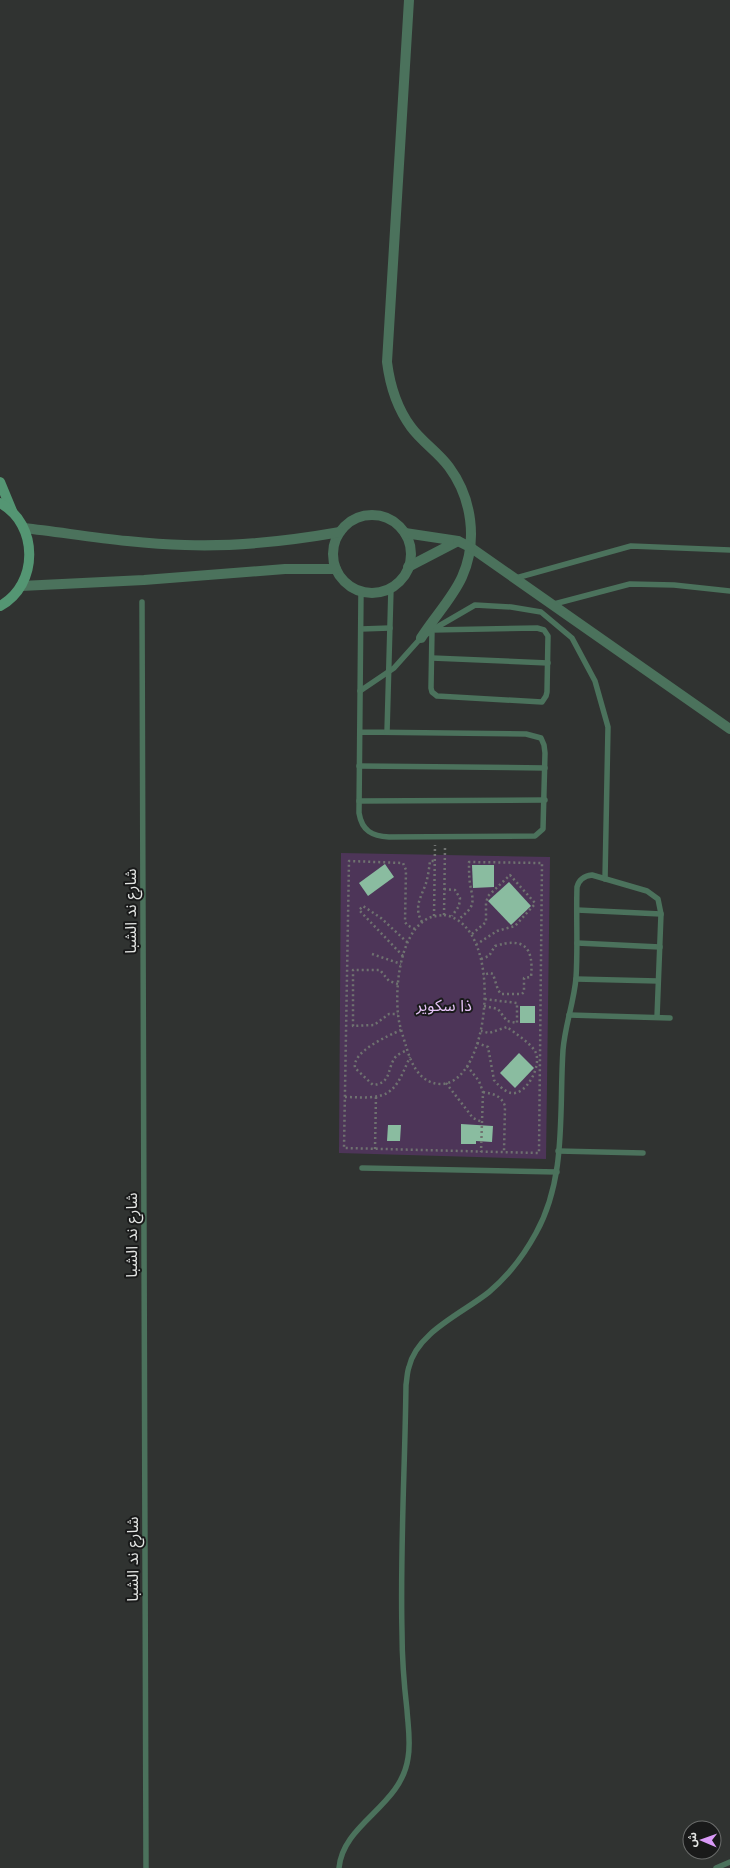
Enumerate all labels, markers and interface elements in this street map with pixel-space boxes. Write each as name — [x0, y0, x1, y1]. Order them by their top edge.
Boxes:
street label: شارع ند الشبا — [119, 868, 143, 954]
park label: ذا سكوير — [415, 994, 472, 1017]
street label: شارع ند الشبا — [120, 1192, 144, 1278]
street label: شارع ند الشبا — [121, 1516, 145, 1602]
north arrow — [682, 1820, 722, 1860]
text: ش — [684, 1832, 700, 1847]

